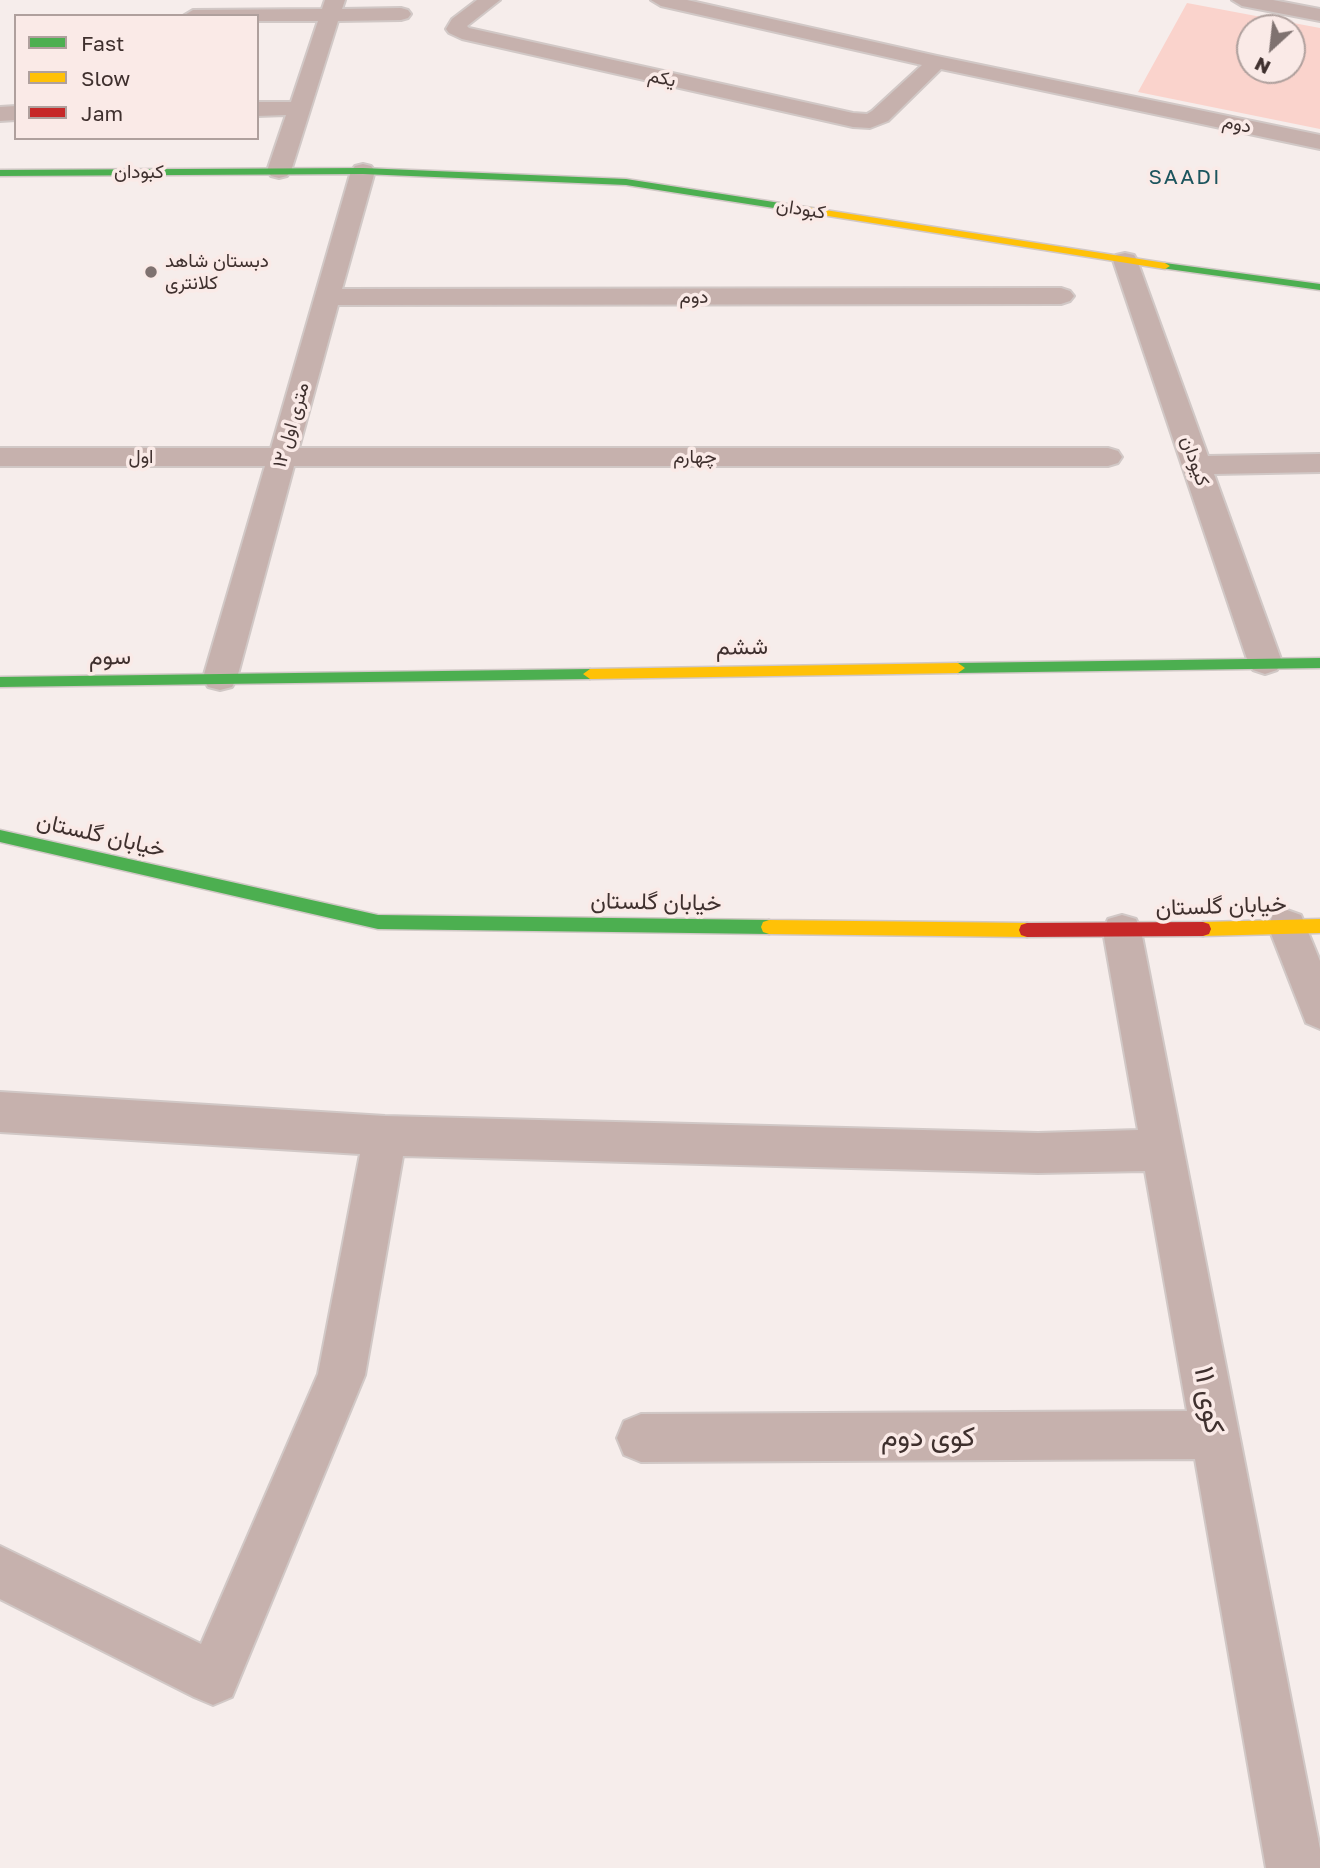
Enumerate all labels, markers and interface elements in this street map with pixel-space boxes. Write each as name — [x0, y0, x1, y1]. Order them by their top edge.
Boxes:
legend — [14, 14, 259, 140]
north arrow — [1236, 14, 1306, 84]
text: Fast — [81, 30, 124, 56]
text: N — [1250, 53, 1274, 80]
street label: یکم — [646, 64, 678, 92]
text: Slow — [81, 65, 130, 91]
text: Jam — [81, 100, 123, 126]
street label: دوم — [1221, 110, 1253, 138]
street label: کبودان — [114, 161, 164, 183]
district label: SAADI — [1149, 164, 1221, 190]
street label: کبودان — [775, 194, 827, 224]
place label: دبستان شاهد کلانتری — [165, 250, 269, 294]
marker: دبستان شاهد کلانتری — [143, 264, 159, 280]
street label: دوم — [680, 286, 708, 308]
street label: ۱۲ متری اول — [268, 380, 314, 470]
street label: کیودان — [1176, 433, 1214, 489]
street label: اول — [128, 446, 154, 468]
street label: چهارم — [673, 446, 717, 468]
street label: ششم — [716, 633, 768, 661]
street label: سوم — [89, 643, 131, 671]
street label: خیابان گلستان — [34, 807, 168, 863]
street label: خیابان گلستان — [590, 887, 722, 917]
street label: خیابان گلستان — [1155, 890, 1287, 922]
street label: کوی ۱۱ — [1187, 1364, 1231, 1436]
street label: کوی دوم — [881, 1420, 975, 1454]

